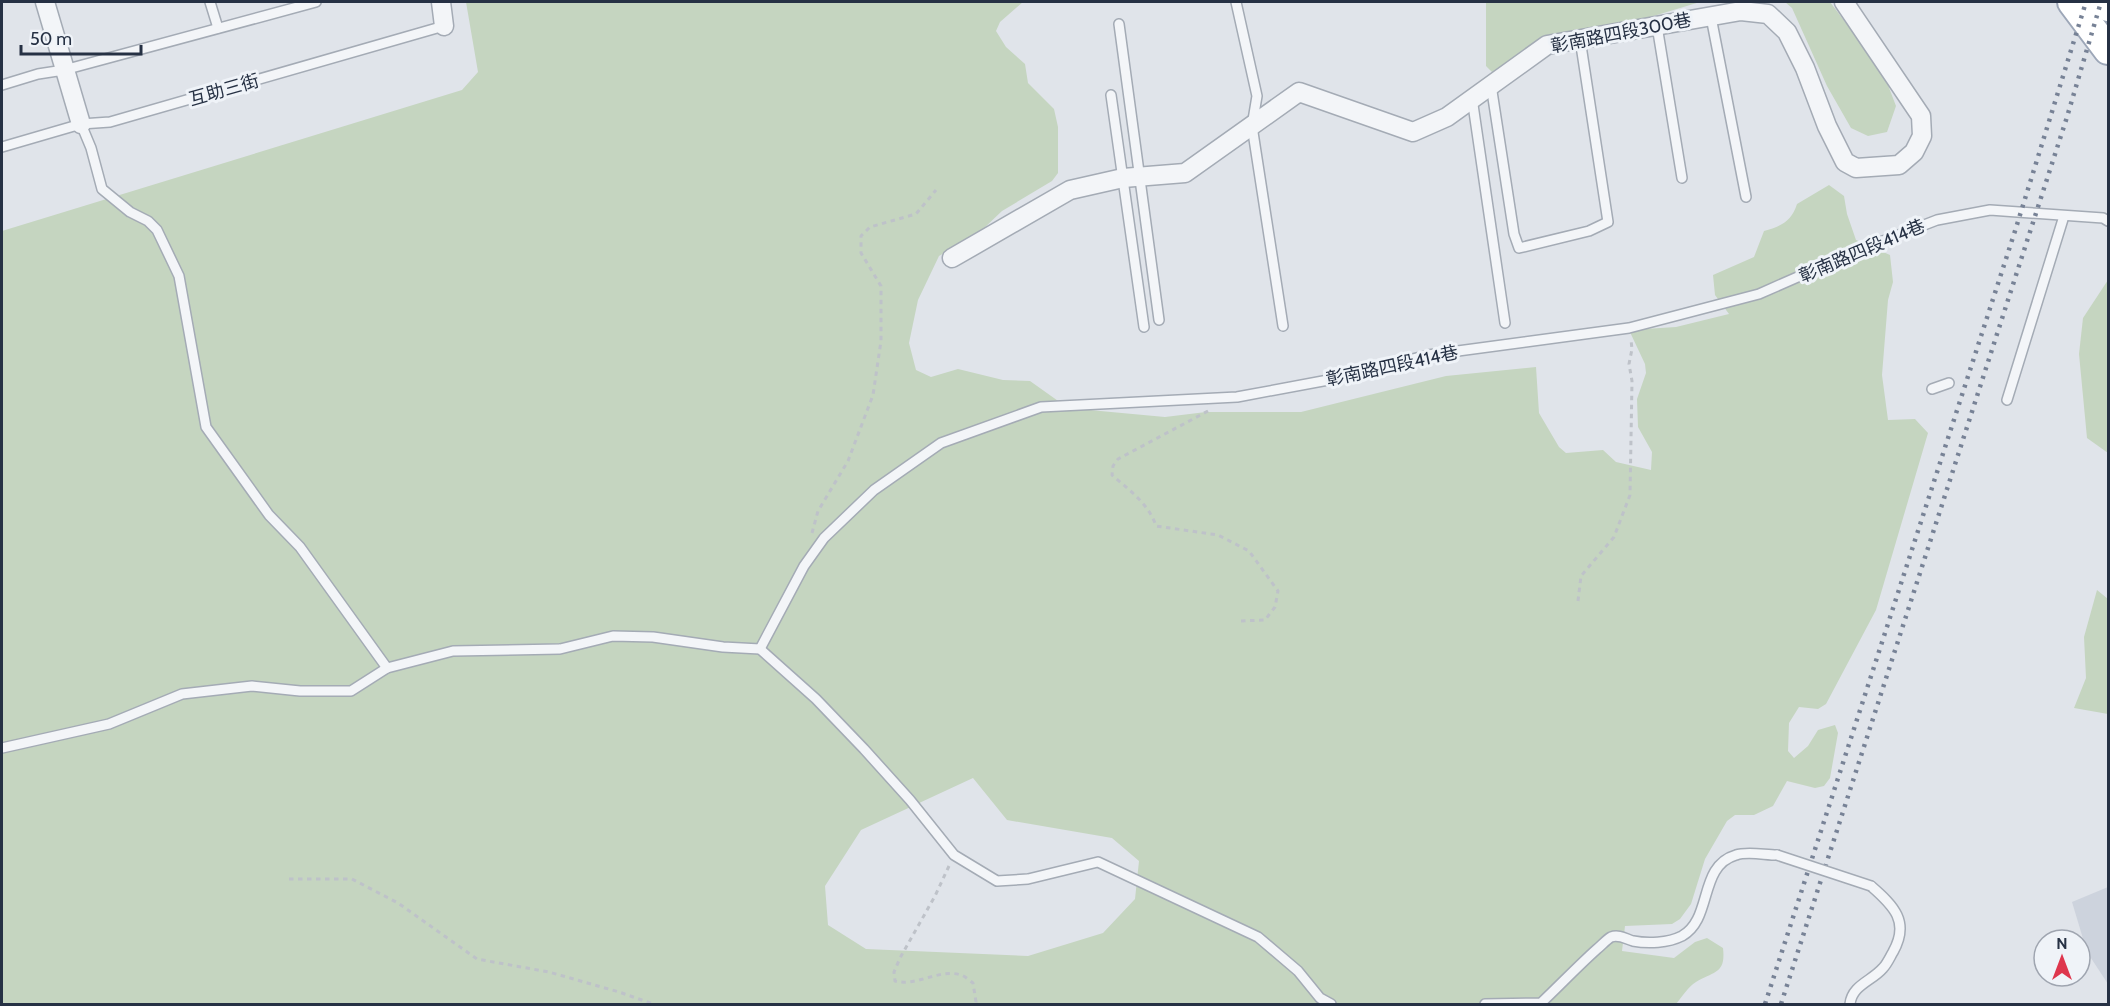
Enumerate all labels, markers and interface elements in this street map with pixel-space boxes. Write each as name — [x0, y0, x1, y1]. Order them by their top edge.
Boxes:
street label: 彰南路四段300巷 — [1549, 9, 1693, 57]
scale bar — [21, 18, 141, 56]
text: 50 m — [30, 28, 72, 50]
street label: 互助三街 — [186, 70, 262, 110]
street label: 彰南路四段414巷 — [1796, 215, 1928, 287]
street label: 彰南路四段414巷 — [1324, 341, 1460, 391]
north arrow — [2032, 928, 2092, 988]
text: N — [2056, 934, 2068, 953]

